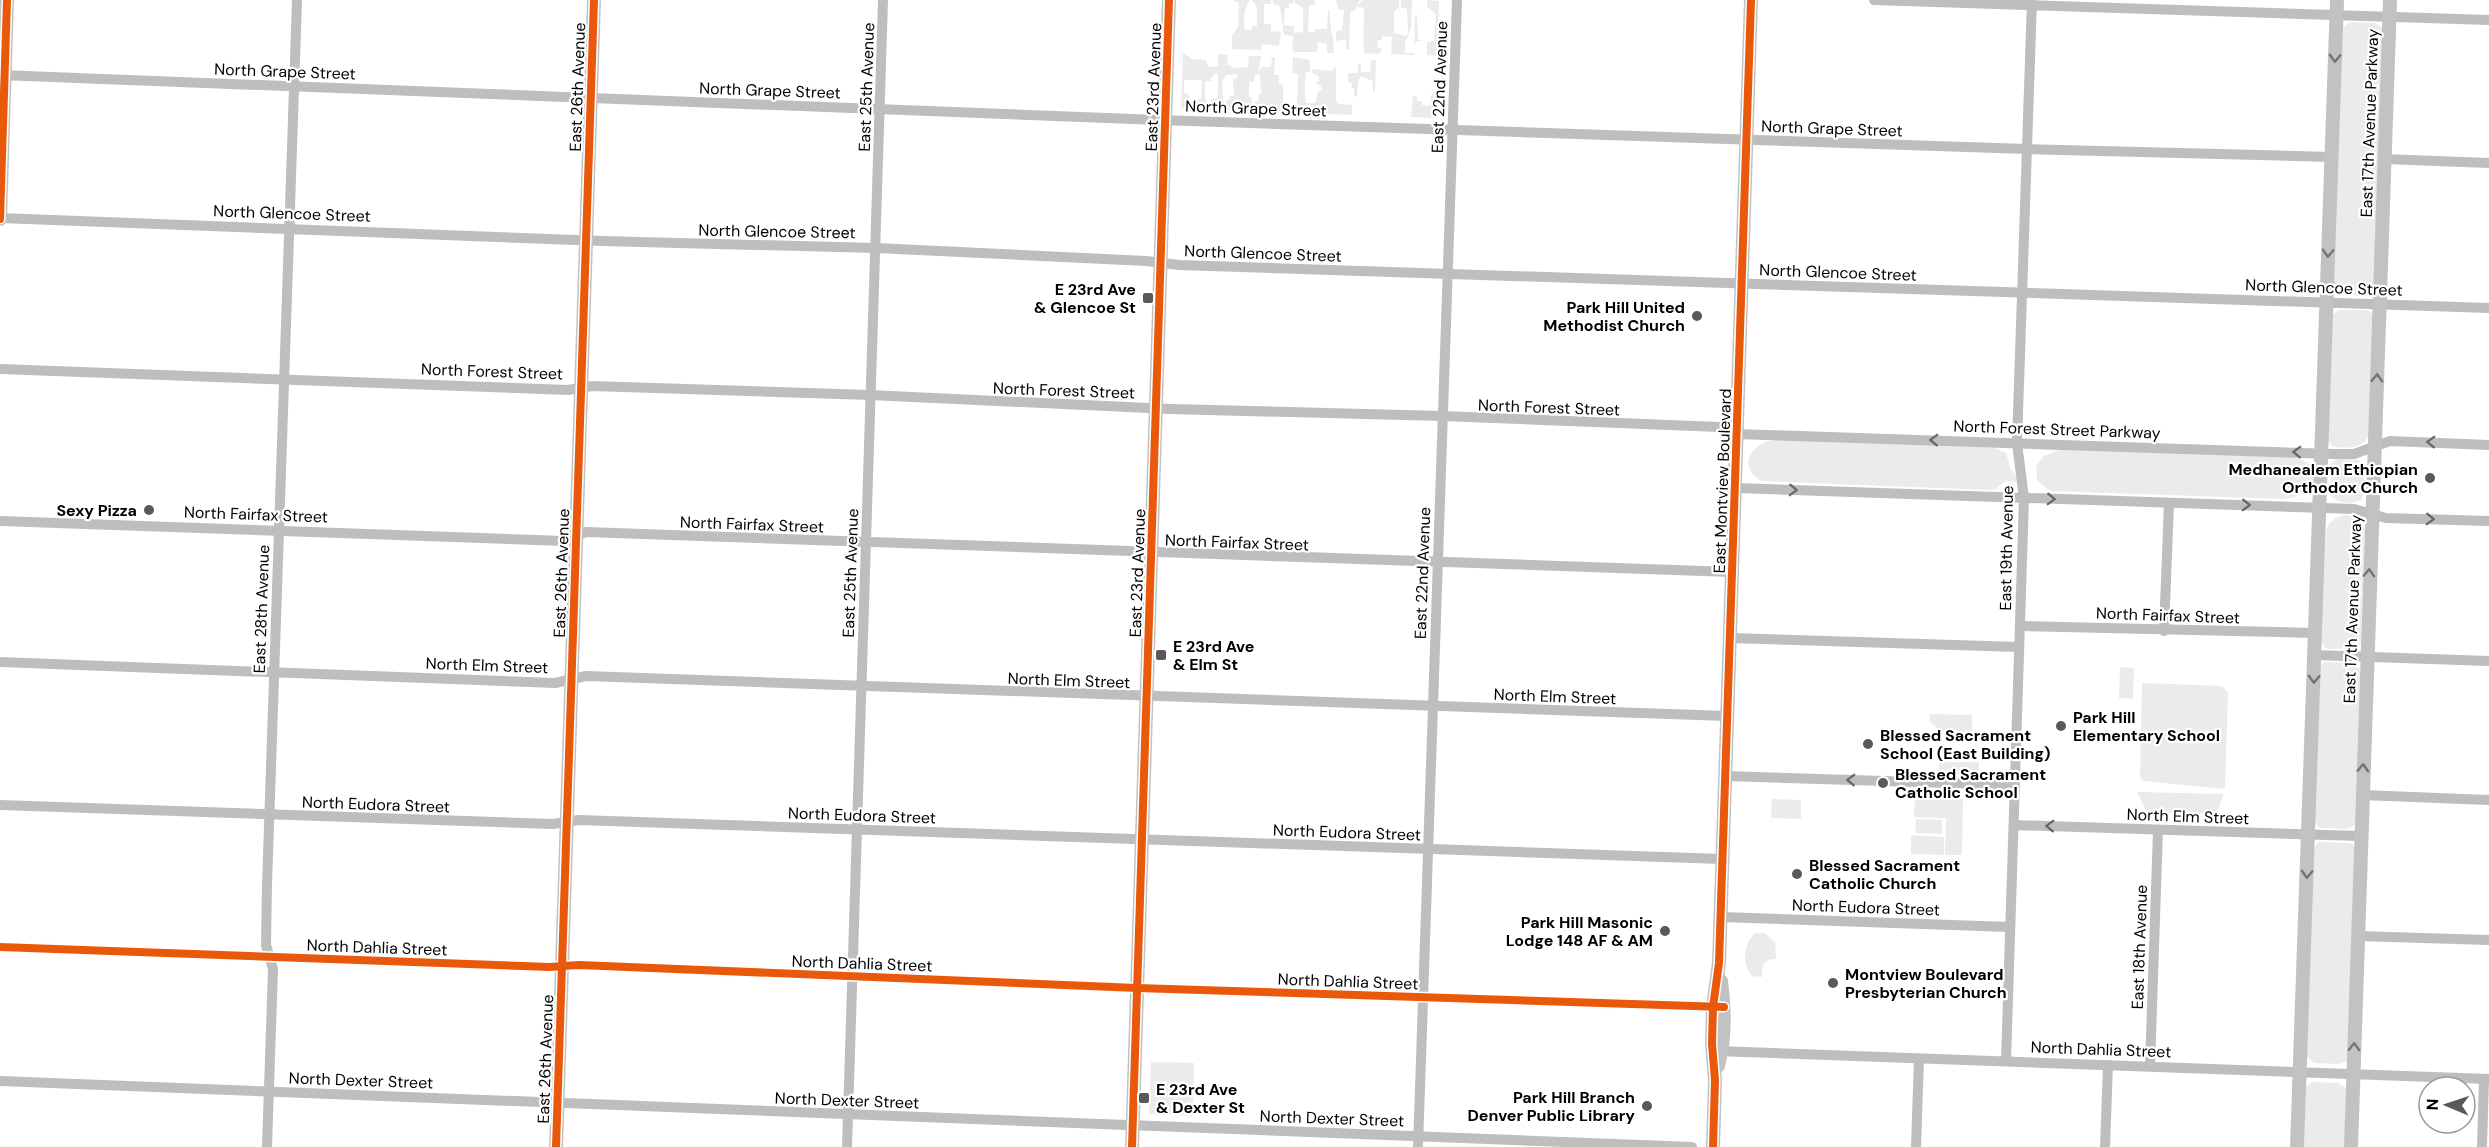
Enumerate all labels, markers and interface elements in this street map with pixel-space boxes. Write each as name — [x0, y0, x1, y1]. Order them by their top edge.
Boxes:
street label: East 22nd Avenue — [1427, 21, 1452, 153]
street label: East 26th Avenue — [565, 22, 590, 152]
street label: East 25th Avenue — [854, 22, 879, 152]
street label: East 23rd Avenue — [1141, 22, 1166, 152]
street label: East 17th Avenue Parkway — [2356, 28, 2383, 218]
one-way arrow — [2328, 54, 2341, 63]
street label: North Grape Street — [214, 59, 356, 84]
street label: North Grape Street — [699, 78, 841, 103]
street label: North Grape Street — [1185, 96, 1327, 121]
street label: North Grape Street — [1761, 116, 1903, 141]
street label: North Glencoe Street — [213, 200, 371, 227]
street label: North Glencoe Street — [698, 220, 856, 243]
street label: North Glencoe Street — [1184, 240, 1342, 267]
one-way arrow — [2322, 249, 2335, 258]
street label: North Glencoe Street — [1759, 259, 1917, 286]
street label: North Glencoe Street — [2245, 274, 2403, 301]
place label: E 23rd Ave & Glencoe St — [1034, 279, 1136, 318]
marker: E 23rd Ave & Glencoe St — [1141, 291, 1155, 305]
place label: Park Hill United Methodist Church — [1543, 297, 1685, 336]
marker: Park Hill United Methodist Church — [1690, 309, 1704, 323]
street label: North Forest Street — [421, 359, 563, 384]
one-way arrow — [2370, 373, 2383, 382]
street label: North Forest Street — [993, 378, 1135, 403]
street label: East Montview Boulevard — [1709, 388, 1736, 574]
street label: North Forest Street — [1478, 395, 1620, 420]
street label: North Forest Street Parkway — [1953, 415, 2161, 444]
one-way arrow — [1929, 434, 1938, 446]
one-way arrow — [2427, 436, 2436, 449]
one-way arrow — [2292, 446, 2301, 459]
place label: Medhanealem Ethiopian Orthodox Church — [2228, 459, 2418, 498]
marker: Medhanealem Ethiopian Orthodox Church — [2423, 471, 2437, 485]
one-way arrow — [1789, 484, 1798, 496]
street label: East 19th Avenue — [1995, 485, 2018, 611]
one-way arrow — [2047, 492, 2056, 505]
one-way arrow — [2242, 499, 2251, 512]
place label: Sexy Pizza — [56, 500, 137, 521]
street label: North Fairfax Street — [184, 501, 328, 528]
marker: Sexy Pizza — [142, 503, 156, 517]
street label: East 22nd Avenue — [1410, 507, 1435, 639]
street label: East 26th Avenue — [549, 508, 574, 638]
street label: East 25th Avenue — [838, 508, 863, 638]
street label: East 23rd Avenue — [1125, 508, 1150, 638]
street label: North Fairfax Street — [680, 511, 824, 538]
one-way arrow — [2425, 513, 2434, 526]
street label: East 17th Avenue Parkway — [2339, 514, 2366, 704]
street label: North Fairfax Street — [1165, 529, 1309, 556]
street label: East 28th Avenue — [249, 544, 274, 674]
one-way arrow — [2363, 568, 2376, 577]
street label: North Fairfax Street — [2096, 602, 2240, 629]
place label: E 23rd Ave & Elm St — [1173, 636, 1254, 675]
marker: E 23rd Ave & Elm St — [1154, 648, 1168, 662]
street label: North Elm Street — [425, 653, 549, 678]
street label: North Elm Street — [1007, 668, 1131, 693]
one-way arrow — [2307, 675, 2320, 684]
street label: North Elm Street — [1493, 684, 1617, 709]
place label: Park Hill Elementary School — [2073, 707, 2220, 746]
marker: Park Hill Elementary School — [2054, 719, 2068, 733]
place label: Blessed Sacrament School (East Building) — [1880, 725, 2050, 764]
marker: Blessed Sacrament School (East Building) — [1861, 737, 1875, 751]
one-way arrow — [2357, 763, 2369, 772]
place label: Blessed Sacrament Catholic School — [1895, 764, 2046, 803]
one-way arrow — [1847, 773, 1856, 786]
marker: Blessed Sacrament Catholic School — [1876, 776, 1890, 790]
street label: North Eudora Street — [302, 791, 450, 818]
street label: North Eudora Street — [788, 802, 936, 829]
street label: North Elm Street — [2126, 804, 2250, 829]
street label: North Eudora Street — [1273, 819, 1421, 846]
one-way arrow — [2045, 820, 2054, 832]
place label: Blessed Sacrament Catholic Church — [1809, 855, 1960, 894]
marker: Blessed Sacrament Catholic Church — [1790, 867, 1804, 881]
one-way arrow — [2301, 870, 2314, 879]
street label: East 18th Avenue — [2127, 884, 2152, 1010]
street label: North Eudora Street — [1792, 894, 1940, 921]
place label: Park Hill Masonic Lodge 148 AF & AM — [1506, 912, 1653, 951]
marker: Park Hill Masonic Lodge 148 AF & AM — [1658, 924, 1672, 938]
street label: North Dahlia Street — [306, 935, 448, 960]
street label: North Dahlia Street — [791, 951, 933, 976]
place label: Montview Boulevard Presbyterian Church — [1845, 964, 2007, 1003]
street label: North Dahlia Street — [1277, 969, 1419, 994]
marker: Montview Boulevard Presbyterian Church — [1826, 976, 1840, 990]
street label: East 26th Avenue — [533, 994, 558, 1124]
street label: North Dahlia Street — [2030, 1037, 2172, 1062]
one-way arrow — [2348, 1042, 2360, 1051]
street label: North Dexter Street — [288, 1067, 434, 1094]
north arrow — [2417, 1075, 2477, 1135]
place label: E 23rd Ave & Dexter St — [1156, 1079, 1245, 1118]
street label: North Dexter Street — [774, 1087, 920, 1114]
place label: Park Hill Branch Denver Public Library — [1467, 1087, 1635, 1126]
marker: E 23rd Ave & Dexter St — [1137, 1091, 1151, 1105]
text: N — [2422, 1098, 2443, 1111]
marker: Park Hill Branch Denver Public Library — [1640, 1099, 1654, 1113]
street label: North Dexter Street — [1259, 1105, 1405, 1132]

